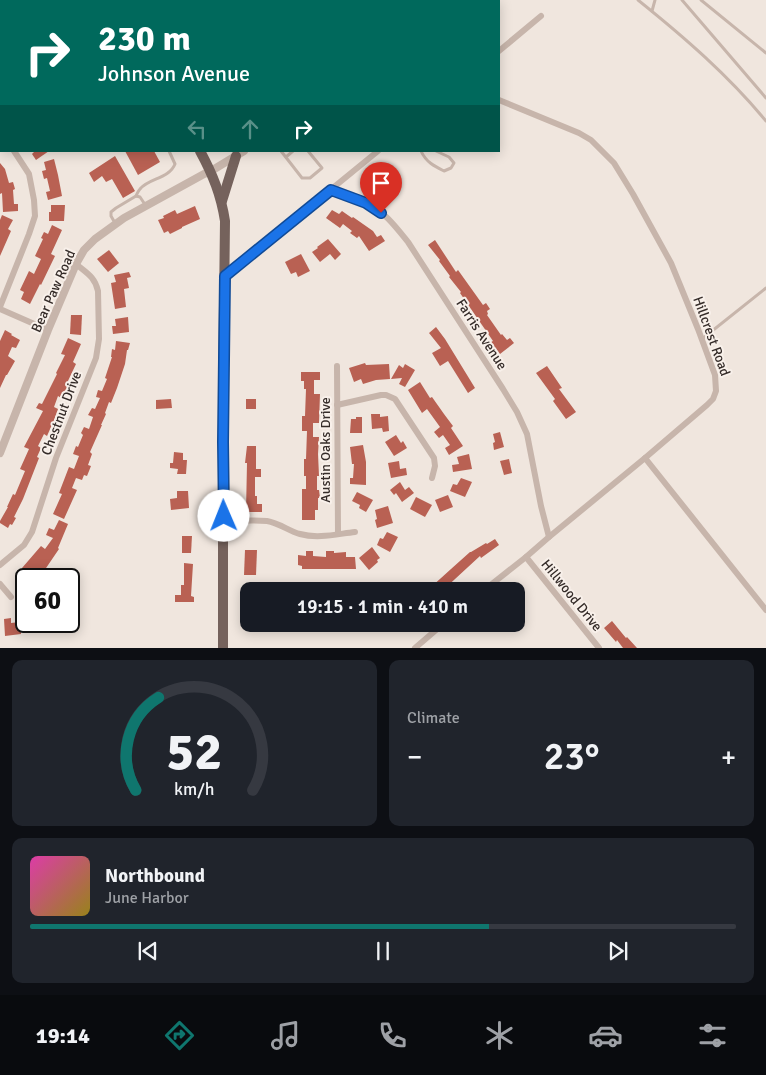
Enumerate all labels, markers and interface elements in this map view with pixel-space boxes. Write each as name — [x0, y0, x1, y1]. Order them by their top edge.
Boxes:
text: 230 m — [98, 17, 191, 60]
icon: right — [15, 20, 80, 85]
text: Johnson Avenue — [98, 60, 250, 87]
icon: left — [183, 115, 211, 143]
icon: ahead — [236, 115, 264, 143]
icon: right — [289, 115, 317, 143]
pin — [360, 162, 402, 213]
icon: arrive — [367, 169, 395, 197]
street label: Bear Paw Road — [28, 247, 79, 335]
street label: Hillcrest Road — [689, 294, 734, 378]
street label: Farris Avenue — [452, 296, 511, 373]
street label: Chestnut Drive — [38, 369, 85, 458]
street label: Austin Oaks Drive — [317, 397, 334, 503]
position arrow — [197, 489, 249, 541]
street label: Hillwood Drive — [537, 556, 606, 635]
speed limit sign: 60 — [15, 568, 80, 633]
text: 19:15 · 1 min · 410 m — [297, 595, 468, 619]
text: Climate — [407, 708, 460, 728]
text: 52 — [166, 720, 223, 784]
text: 23° — [544, 733, 599, 780]
text: − — [407, 740, 422, 774]
text: + — [721, 740, 736, 774]
text: km/h — [174, 778, 215, 800]
text: Northbound — [105, 864, 205, 888]
text: June Harbor — [105, 888, 189, 908]
icon: previous — [134, 937, 162, 965]
icon: pause — [369, 937, 397, 965]
icon: next — [604, 937, 632, 965]
icon: directions — [162, 1018, 197, 1053]
icon: music — [268, 1018, 303, 1053]
icon: phone — [375, 1018, 410, 1053]
icon: climate — [482, 1018, 517, 1053]
icon: car — [588, 1018, 623, 1053]
icon: filters — [695, 1018, 730, 1053]
text: 19:14 — [36, 1022, 90, 1049]

